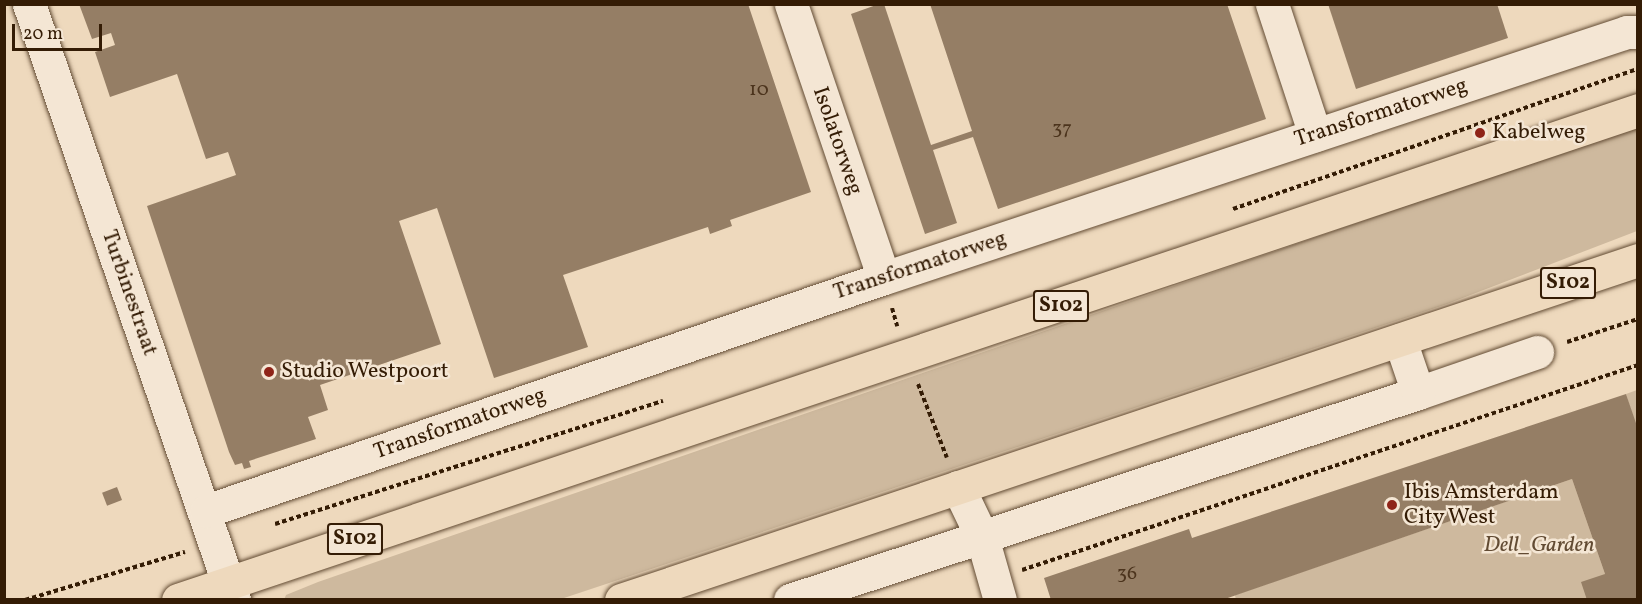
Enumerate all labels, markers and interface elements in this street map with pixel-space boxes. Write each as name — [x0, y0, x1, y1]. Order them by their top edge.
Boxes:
scale bar — [15, 12, 105, 50]
text: 20 m — [23, 22, 63, 47]
street label: Transformatorweg — [1291, 73, 1471, 153]
house number: 10 — [749, 78, 769, 102]
street label: Isolatorweg — [806, 83, 868, 199]
house number: 37 — [1052, 117, 1072, 141]
place label: Kabelweg — [1492, 120, 1585, 146]
marker: Kabelweg — [1473, 126, 1487, 140]
street label: Transformatorweg — [830, 226, 1010, 306]
street label: Turbinestraat — [95, 227, 163, 359]
road number: S102 — [1540, 265, 1596, 301]
road number: S102 — [1032, 288, 1090, 324]
place label: Studio Westpoort — [281, 359, 449, 385]
marker: Studio Westpoort — [262, 365, 276, 379]
street label: Transformatorweg — [371, 382, 549, 466]
place label: Ibis Amsterdam City West — [1404, 479, 1559, 530]
marker: Ibis Amsterdam City West — [1385, 498, 1399, 512]
road number: S102 — [326, 521, 384, 557]
park label: Dell_Garden — [1484, 533, 1594, 559]
house number: 36 — [1117, 562, 1137, 586]

